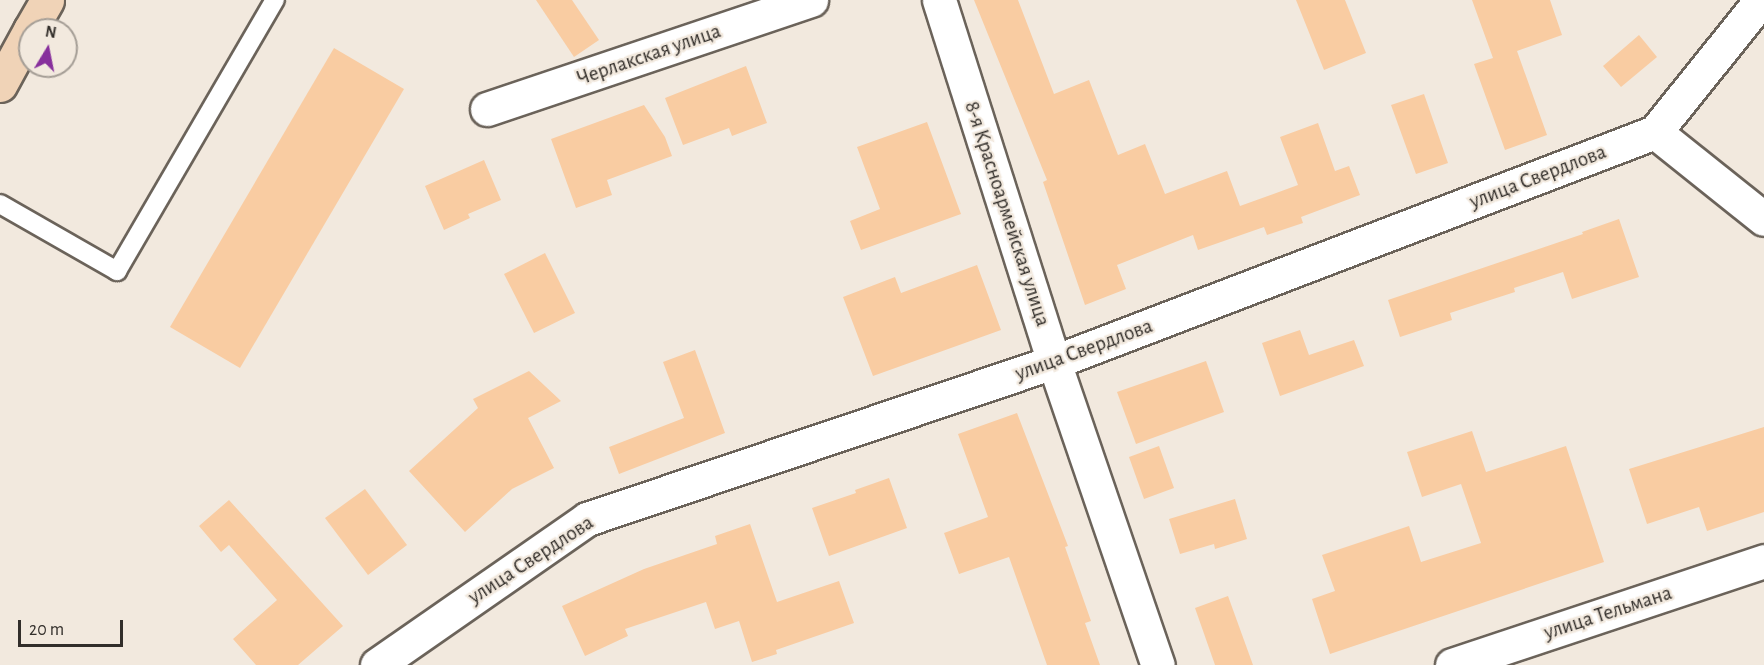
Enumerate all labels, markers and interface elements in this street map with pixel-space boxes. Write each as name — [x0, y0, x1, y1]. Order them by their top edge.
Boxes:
north arrow — [18, 18, 78, 78]
street label: Черлакская улица — [574, 19, 724, 91]
text: N — [44, 23, 58, 41]
street label: 8-я Красноармейская улица — [959, 98, 1055, 330]
street label: улица Свердлова — [1466, 139, 1610, 215]
street label: улица Свердлова — [1012, 313, 1156, 387]
street label: улица Свердлова — [464, 510, 598, 610]
street label: улица Тельмана — [1541, 580, 1675, 646]
scale bar — [21, 608, 126, 646]
text: 20 m — [29, 621, 64, 639]

